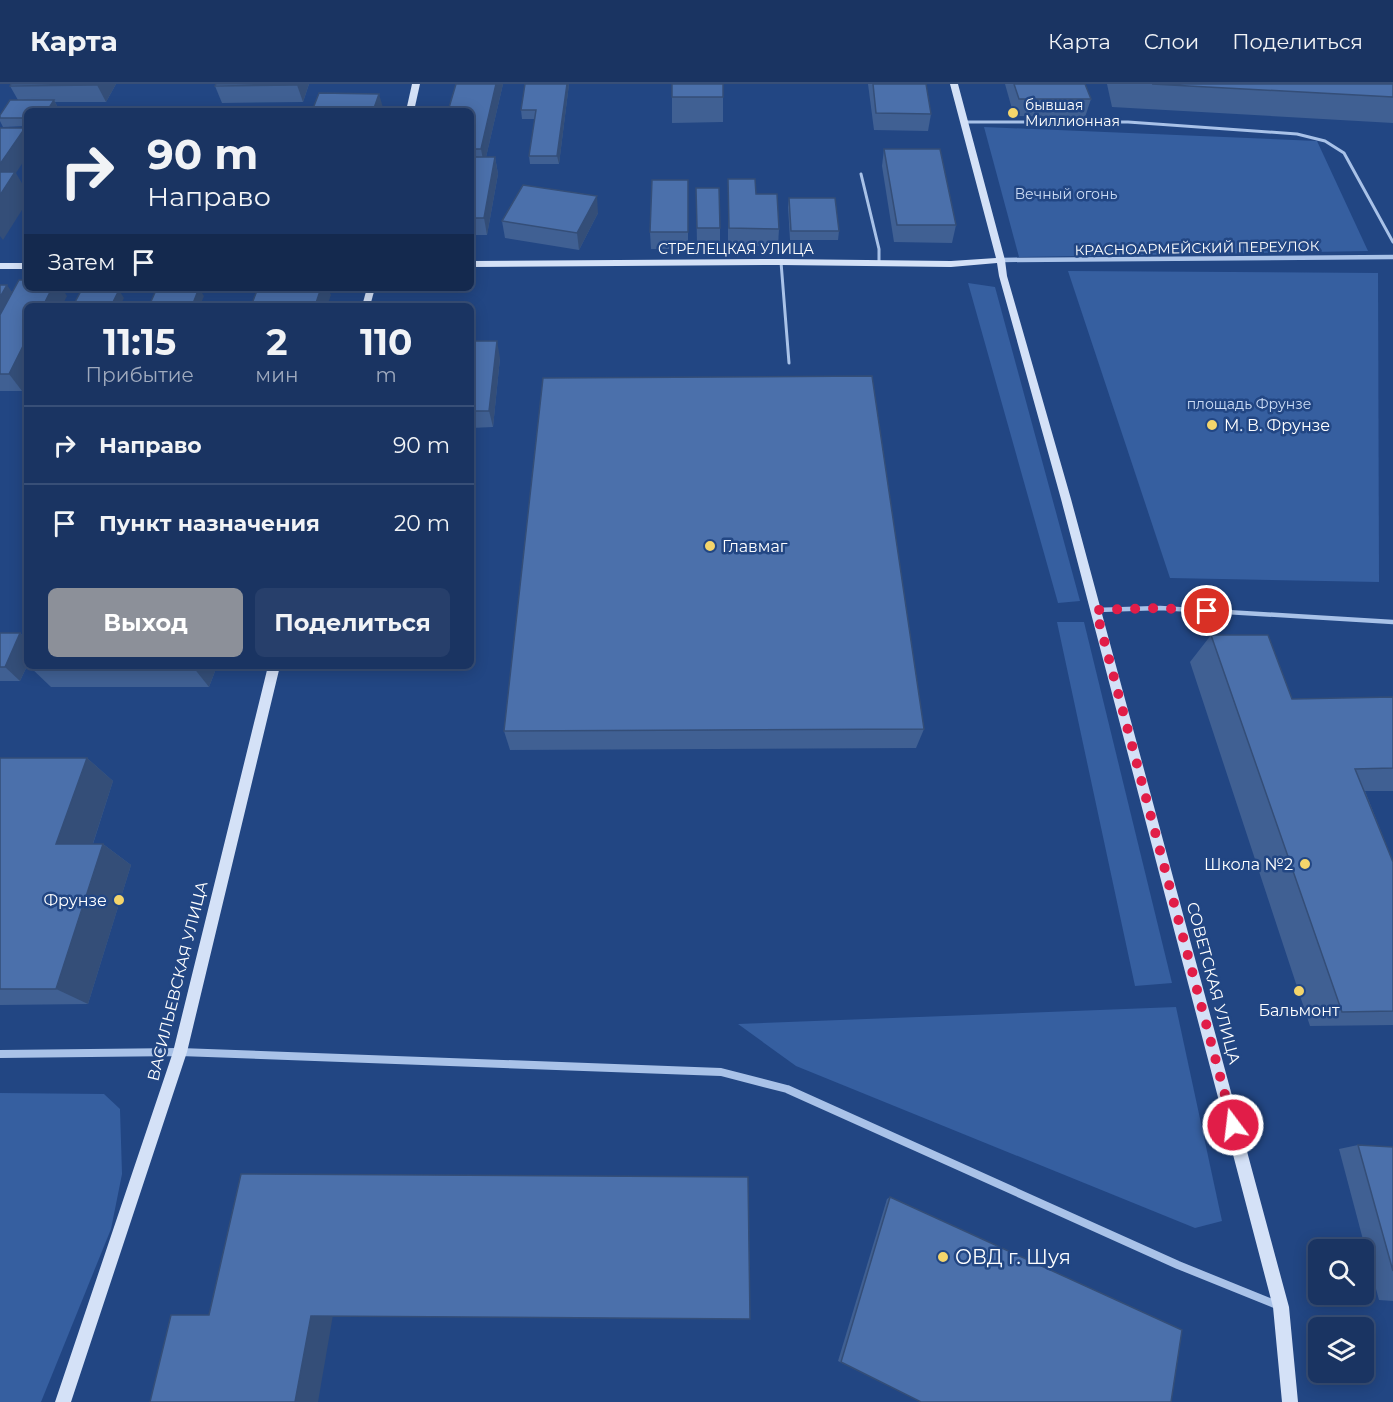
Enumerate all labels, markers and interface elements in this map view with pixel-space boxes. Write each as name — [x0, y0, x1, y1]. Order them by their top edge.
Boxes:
text: Карта — [30, 24, 118, 58]
text: Карта — [1048, 29, 1111, 54]
text: Слои — [1144, 29, 1199, 54]
text: Поделиться — [1232, 29, 1363, 54]
place label: бывшая Миллионная — [1025, 96, 1120, 130]
marker: бывшая Миллионная — [1006, 106, 1020, 120]
text: 90 m — [147, 128, 258, 180]
icon: right — [48, 132, 126, 210]
text: Направо — [147, 180, 271, 213]
park label: Вечный огонь — [1015, 185, 1117, 203]
street label: КРАСНОАРМЕЙСКИЙ ПЕРЕУЛОК — [1074, 237, 1320, 259]
street label: СТРЕЛЕЦКАЯ УЛИЦА — [658, 240, 815, 258]
icon: arrive — [127, 246, 160, 279]
text: Затем — [48, 249, 115, 276]
text: 11:15 — [103, 320, 176, 364]
text: 2 — [266, 320, 288, 364]
text: 110 — [360, 320, 413, 364]
text: Прибытие — [85, 363, 194, 387]
text: мин — [255, 363, 298, 387]
text: m — [376, 363, 397, 387]
park label: площадь Фрунзе — [1187, 395, 1311, 413]
place label: М. В. Фрунзе — [1224, 416, 1330, 435]
marker: М. В. Фрунзе — [1205, 418, 1219, 432]
icon: right — [48, 429, 81, 462]
text: Направо — [99, 432, 202, 459]
text: 90 m — [393, 432, 450, 459]
icon: arrive — [48, 507, 81, 540]
text: Пункт назначения — [99, 510, 320, 537]
text: 20 m — [394, 510, 450, 537]
place label: Главмаг — [722, 537, 788, 556]
marker: Главмаг — [703, 539, 717, 553]
pin — [1181, 585, 1232, 636]
button: Выход — [48, 588, 243, 657]
button: Поделиться — [255, 588, 450, 657]
icon: arrive — [1190, 594, 1223, 627]
place label: Школа №2 — [1204, 855, 1293, 874]
marker: Школа №2 — [1298, 857, 1312, 871]
street label: ВАСИЛЬЕВСКАЯ УЛИЦА — [143, 879, 212, 1083]
place label: Фрунзе — [43, 891, 107, 910]
marker: Фрунзе — [112, 893, 126, 907]
street label: СОВЕТСКАЯ УЛИЦА — [1183, 900, 1244, 1066]
marker: Бальмонт — [1292, 984, 1306, 998]
place label: Бальмонт — [1258, 1001, 1340, 1020]
position arrow — [1201, 1093, 1265, 1157]
map controls — [1308, 1239, 1374, 1383]
button: search — [1308, 1239, 1374, 1305]
place label: ОВД г. Шуя — [955, 1245, 1071, 1269]
marker: ОВД г. Шуя — [936, 1250, 950, 1264]
button: layers — [1308, 1317, 1374, 1383]

